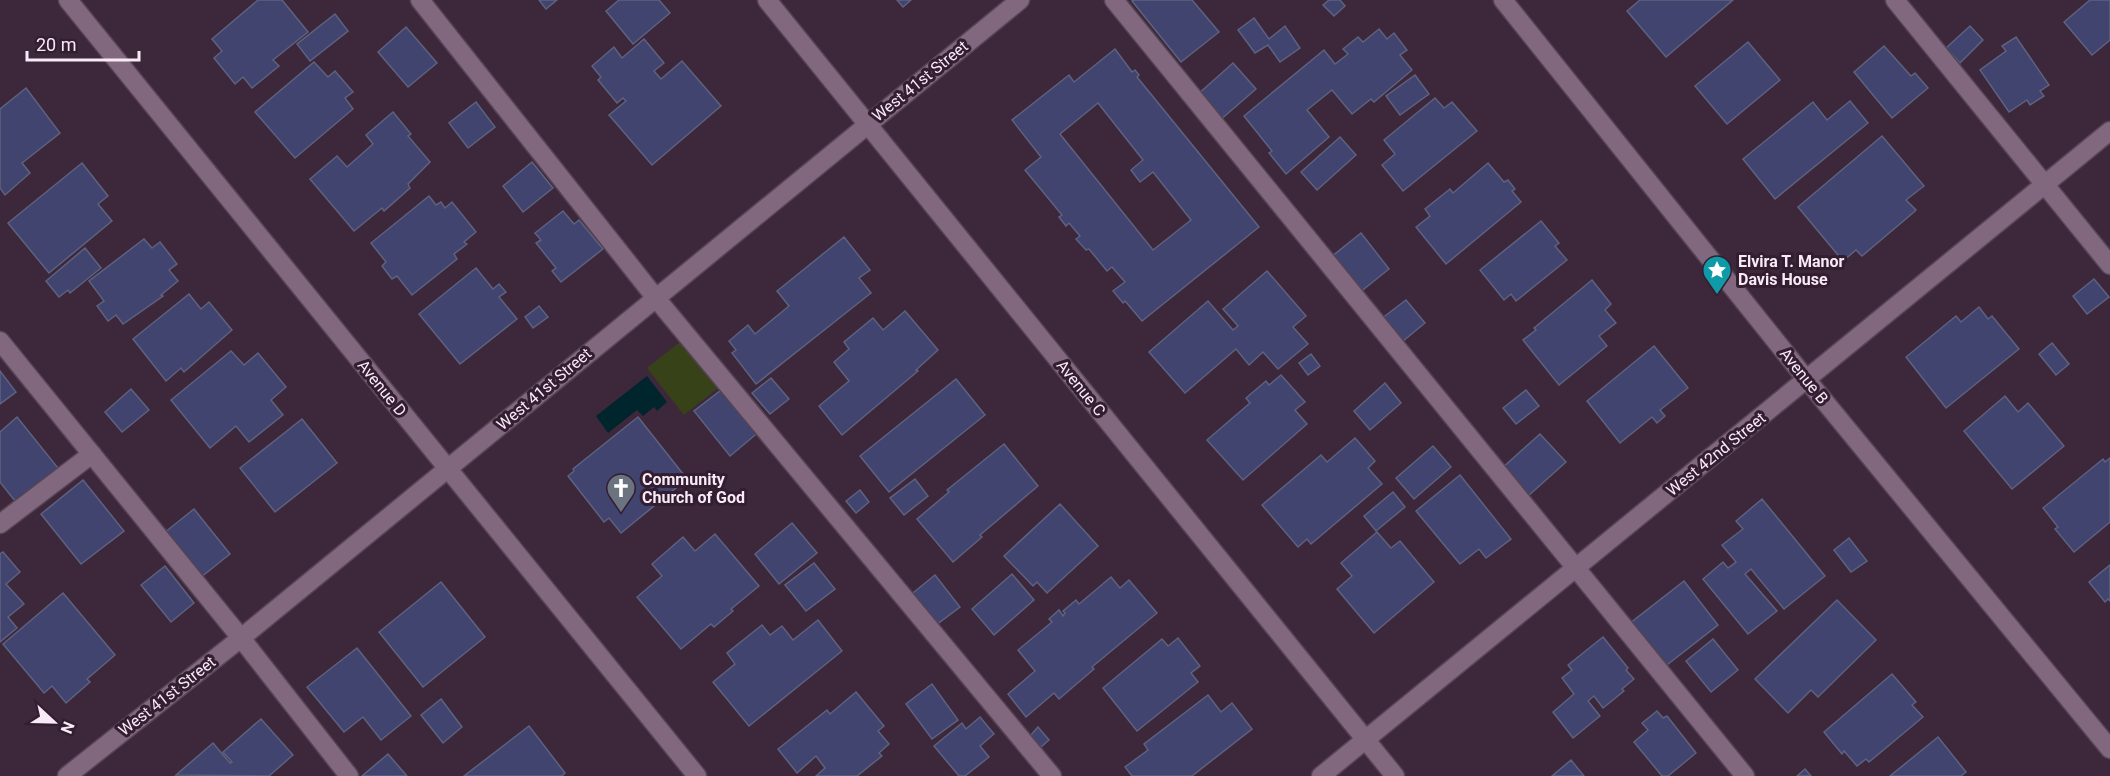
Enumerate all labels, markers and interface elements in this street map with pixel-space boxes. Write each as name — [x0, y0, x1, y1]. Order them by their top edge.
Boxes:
scale bar — [27, 24, 140, 62]
text: 20 m — [36, 34, 76, 55]
street label: West 41st Street — [868, 37, 972, 125]
place label: Elvira T. Manor Davis House — [1738, 252, 1844, 289]
place icon: Elvira T. Manor Davis House — [1701, 254, 1733, 296]
street label: West 41st Street — [493, 344, 595, 434]
street label: Avenue B — [1776, 344, 1832, 408]
street label: Avenue D — [354, 356, 410, 420]
street label: Avenue C — [1053, 356, 1109, 420]
street label: West 42nd Street — [1663, 408, 1769, 500]
place label: Community Church of God — [642, 470, 745, 507]
church icon: Community Church of God — [605, 472, 637, 514]
street label: West 41st Street — [115, 652, 219, 740]
north arrow — [24, 692, 84, 752]
text: N — [57, 719, 78, 736]

